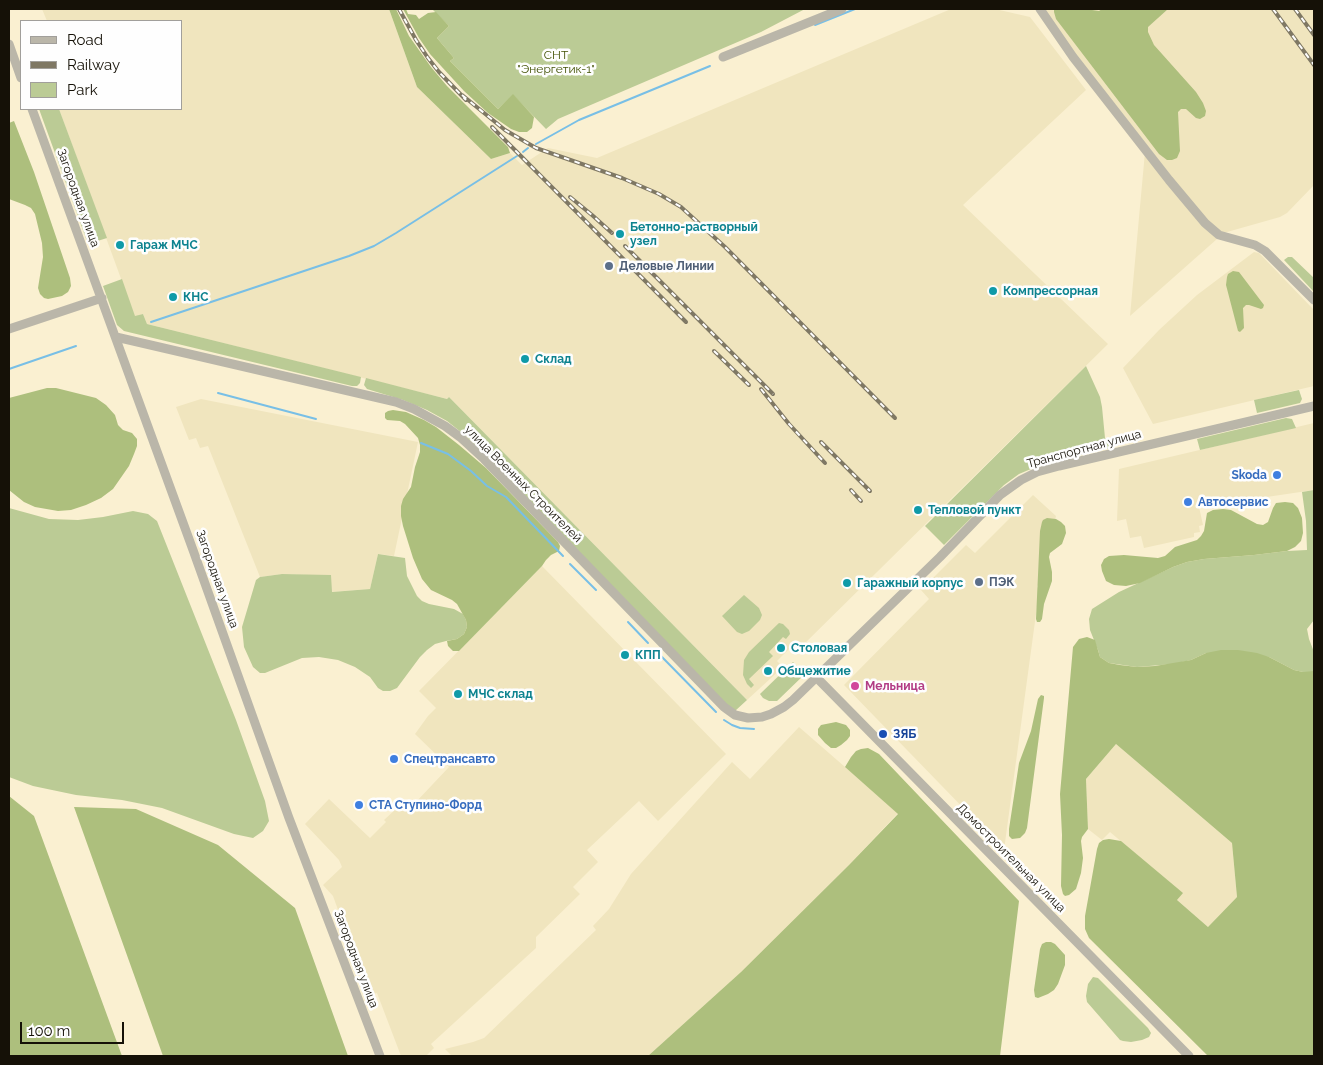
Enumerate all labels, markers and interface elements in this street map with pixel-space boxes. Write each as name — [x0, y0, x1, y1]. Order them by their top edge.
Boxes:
legend — [20, 20, 182, 110]
text: Road — [67, 31, 103, 49]
park label: СНТ "Энергетик-1" — [517, 48, 595, 76]
text: Railway — [67, 56, 120, 74]
text: Park — [67, 81, 98, 99]
street label: Загородная улица — [54, 147, 102, 249]
place label: Бетонно-растворный узел — [630, 220, 758, 248]
marker: Бетонно-растворный узел — [614, 228, 626, 240]
place label: Гараж МЧС — [130, 238, 198, 252]
marker: Гараж МЧС — [114, 239, 126, 251]
place label: Деловые Линии — [619, 259, 714, 273]
marker: Деловые Линии — [603, 260, 615, 272]
place label: Компрессорная — [1003, 284, 1098, 298]
marker: Компрессорная — [987, 285, 999, 297]
place label: КНС — [183, 290, 208, 304]
marker: КНС — [167, 291, 179, 303]
place label: Склад — [535, 352, 572, 366]
marker: Склад — [519, 353, 531, 365]
street label: улица Военных Строителей — [461, 422, 585, 546]
street label: Транспортная улица — [1025, 427, 1143, 471]
place label: Skoda — [1231, 468, 1267, 482]
marker: Skoda — [1271, 469, 1283, 481]
place label: Автосервис — [1198, 495, 1269, 509]
marker: Автосервис — [1182, 496, 1194, 508]
place label: Тепловой пункт — [928, 503, 1021, 517]
marker: Тепловой пункт — [912, 504, 924, 516]
street label: Загородная улица — [193, 528, 241, 630]
place label: ПЭК — [989, 575, 1015, 589]
place label: Гаражный корпус — [857, 576, 963, 590]
marker: ПЭК — [973, 576, 985, 588]
marker: Гаражный корпус — [841, 577, 853, 589]
place label: Столовая — [791, 641, 847, 655]
marker: Столовая — [775, 642, 787, 654]
place label: КПП — [635, 648, 661, 662]
marker: КПП — [619, 649, 631, 661]
place label: Общежитие — [778, 664, 851, 678]
marker: Общежитие — [762, 665, 774, 677]
place label: Мельница — [865, 679, 925, 693]
marker: Мельница — [849, 680, 861, 692]
place label: МЧС склад — [468, 687, 533, 701]
marker: МЧС склад — [452, 688, 464, 700]
place label: ЗЯБ — [893, 727, 916, 741]
marker: ЗЯБ — [877, 728, 889, 740]
place label: Спецтрансавто — [404, 752, 495, 766]
marker: Спецтрансавто — [388, 753, 400, 765]
place label: СТА Ступино-Форд — [369, 798, 482, 812]
marker: СТА Ступино-Форд — [353, 799, 365, 811]
street label: Домостроительная улица — [954, 801, 1068, 915]
street label: Загородная улица — [331, 908, 381, 1010]
scale bar — [22, 1012, 126, 1044]
text: 100 m — [28, 1022, 70, 1040]

